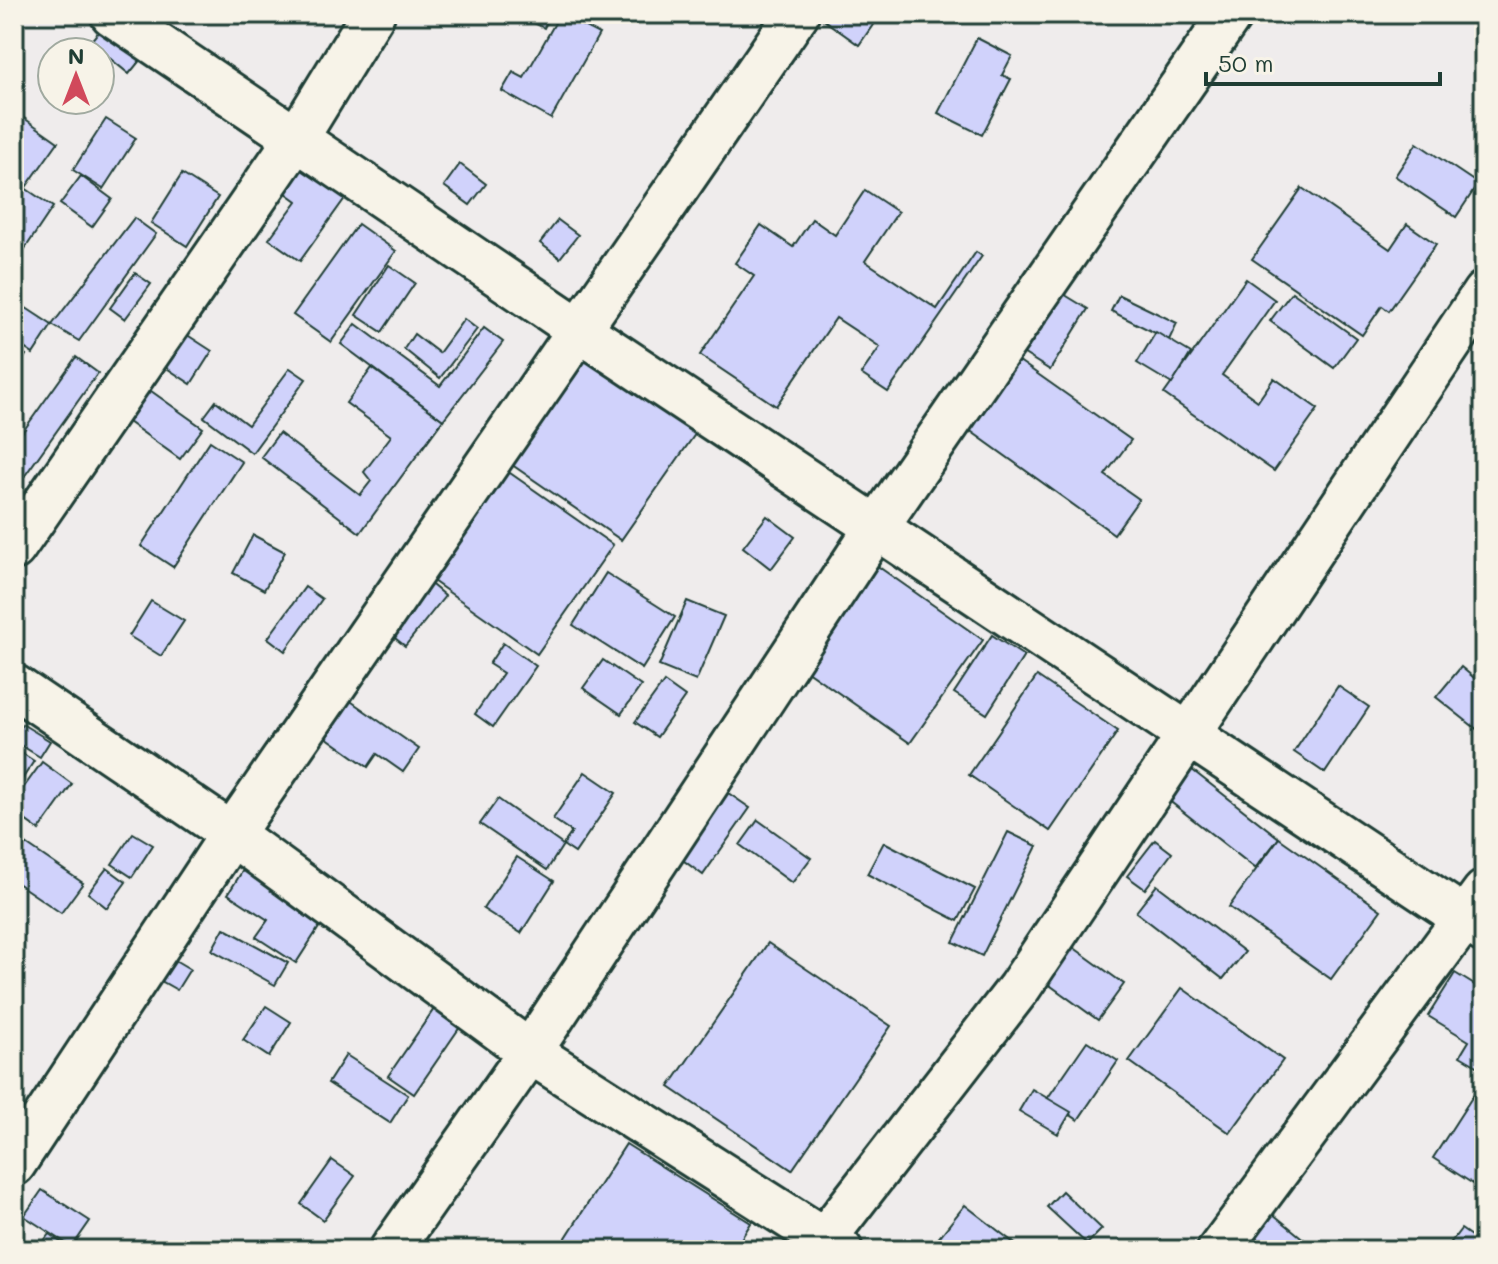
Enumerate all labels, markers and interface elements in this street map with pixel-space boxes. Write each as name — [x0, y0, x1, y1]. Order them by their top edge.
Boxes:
north arrow — [36, 36, 116, 116]
scale bar — [1206, 36, 1440, 86]
text: N — [68, 41, 84, 70]
text: 50 m — [1218, 47, 1274, 78]

